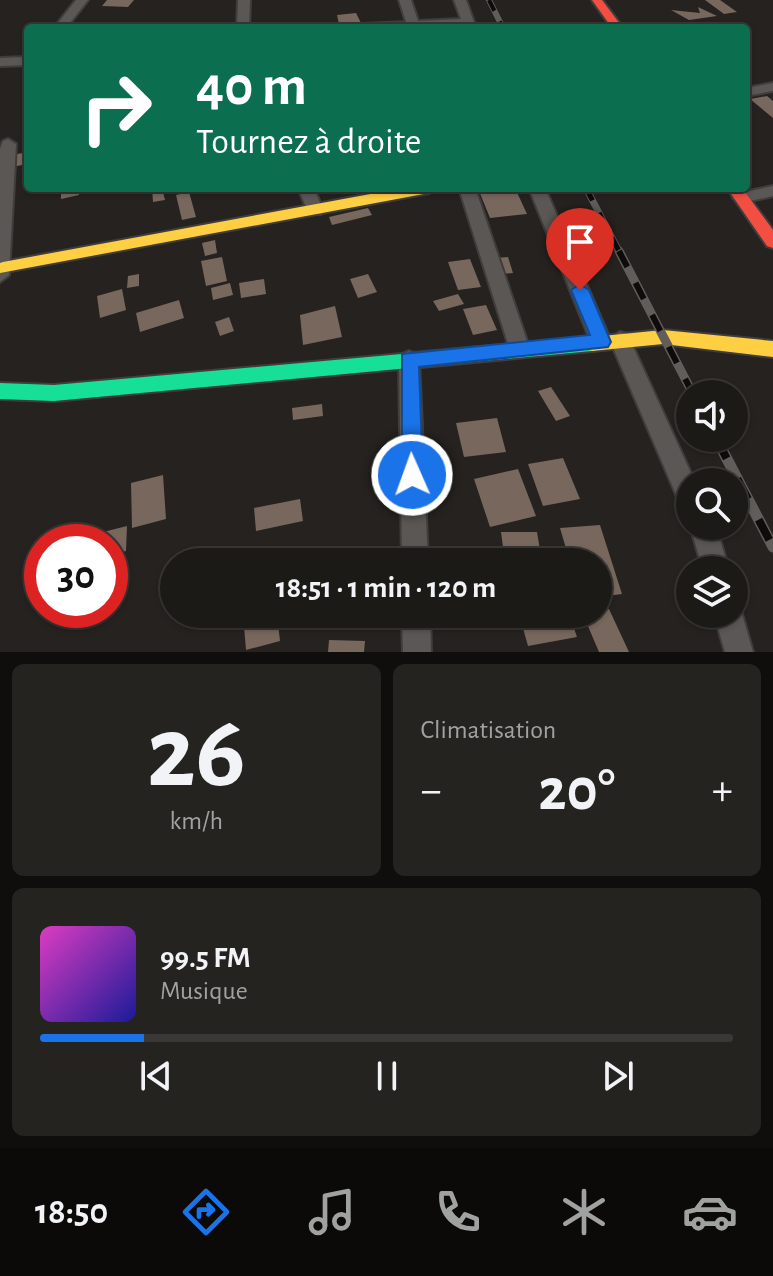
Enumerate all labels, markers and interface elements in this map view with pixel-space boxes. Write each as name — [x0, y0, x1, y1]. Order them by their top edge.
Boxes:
icon: right — [64, 56, 168, 160]
text: 40 m — [196, 59, 307, 115]
text: Tournez à droite — [196, 124, 421, 160]
pin — [546, 208, 614, 290]
icon: arrive — [558, 220, 602, 264]
map controls — [676, 380, 748, 628]
button: sound — [676, 380, 748, 452]
position arrow — [370, 433, 454, 517]
button: search — [676, 468, 748, 540]
speed limit sign: 30 — [24, 524, 128, 628]
button: layers — [676, 556, 748, 628]
text: 18:51 · 1 min · 120 m — [276, 573, 496, 603]
text: 26 — [147, 702, 246, 806]
text: Climatisation — [421, 717, 556, 743]
text: 20° — [538, 761, 615, 821]
text: − — [421, 769, 442, 813]
text: + — [712, 769, 733, 813]
text: km/h — [169, 808, 223, 834]
text: 99.5 FM — [160, 943, 251, 973]
text: Musique — [160, 978, 248, 1004]
icon: previous — [134, 1054, 178, 1098]
icon: pause — [365, 1054, 409, 1098]
icon: next — [596, 1054, 640, 1098]
icon: directions — [178, 1184, 234, 1240]
icon: music — [304, 1184, 360, 1240]
icon: phone — [430, 1184, 486, 1240]
icon: climate — [556, 1184, 612, 1240]
icon: car — [682, 1184, 738, 1240]
text: 18:50 — [35, 1194, 108, 1230]

